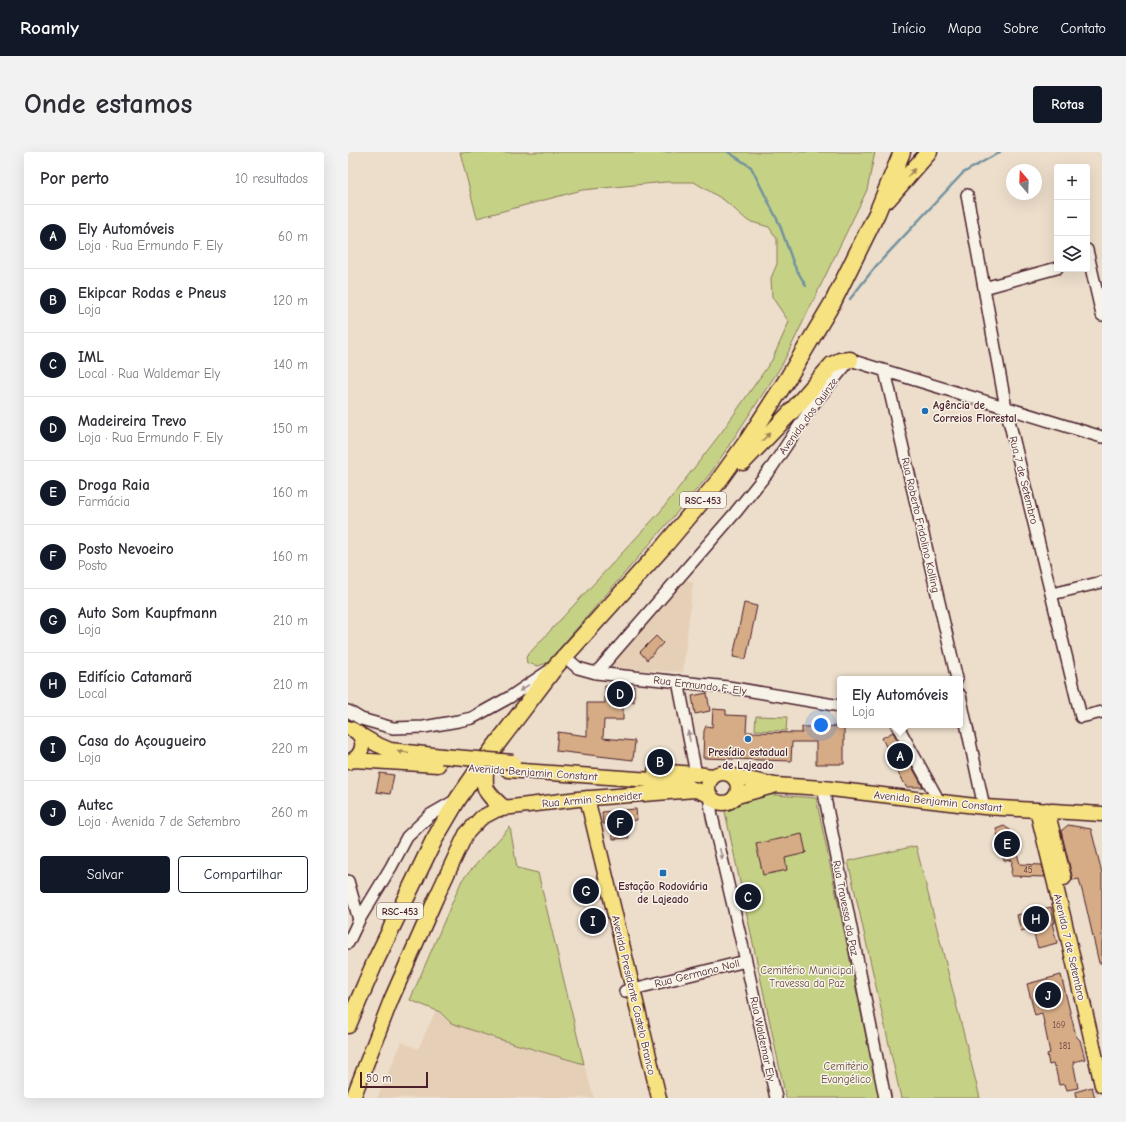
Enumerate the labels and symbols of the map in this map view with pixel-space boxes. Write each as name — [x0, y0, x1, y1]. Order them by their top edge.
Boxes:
north arrow — [1006, 164, 1042, 200]
one-way arrow — [907, 167, 916, 178]
street label: Avenida dos Quinze — [776, 375, 841, 457]
place label: Agência de Correios Florestal — [933, 399, 1017, 425]
marker: Agência de Correios Florestal — [920, 406, 930, 416]
one-way arrow — [761, 432, 771, 442]
street label: Rua 7 de Setembro — [1006, 435, 1041, 526]
street label: Rua Roberto Fridolino Kolling — [899, 456, 942, 594]
road number: RSC-453 — [680, 492, 726, 508]
street label: Rua Ermundo F. Ely — [653, 673, 747, 698]
pin: D — [607, 679, 633, 709]
one-way arrow — [519, 684, 529, 692]
your location — [811, 715, 831, 735]
one-way arrow — [686, 730, 692, 742]
marker: Presídio estadual de Lajeado — [743, 734, 753, 744]
pin: A — [887, 741, 913, 771]
place label: Presídio estadual de Lajeado — [708, 746, 788, 772]
pin: B — [647, 747, 673, 777]
one-way arrow — [397, 748, 409, 755]
street label: Avenida Benjamin Constant — [468, 762, 599, 784]
street label: Avenida Benjamin Constant — [873, 788, 1004, 815]
street label: Rua Armin Schneider — [541, 789, 643, 810]
pin: F — [607, 808, 633, 838]
pin: E — [994, 829, 1020, 859]
one-way arrow — [718, 848, 724, 861]
street label: Rua Travessa da Paz — [830, 859, 861, 957]
house number: 45 — [1023, 865, 1033, 875]
marker: Estação Rodoviária de Lajeado — [658, 868, 668, 878]
pin: G — [573, 876, 599, 906]
place label: Estação Rodoviária de Lajeado — [618, 880, 708, 906]
pin: C — [735, 882, 761, 912]
street label: Avenida 7 de Setembro — [1051, 893, 1088, 1002]
road number: RSC-453 — [377, 903, 423, 919]
pin: H — [1023, 904, 1049, 934]
pin: I — [580, 906, 606, 936]
street label: Avenida Presidente Castelo Branco — [609, 914, 658, 1076]
street label: Rua Germano Noll — [653, 957, 741, 990]
park label: Cemitério Municipal Travessa da Paz — [760, 964, 854, 990]
pin: J — [1035, 980, 1061, 1010]
street label: Rua Waldemar Ely — [747, 995, 778, 1083]
house number: 169 — [1052, 1020, 1066, 1030]
house number: 181 — [1059, 1041, 1071, 1051]
park label: Cemitério Evangélico — [821, 1060, 871, 1086]
scale bar — [360, 1070, 428, 1089]

